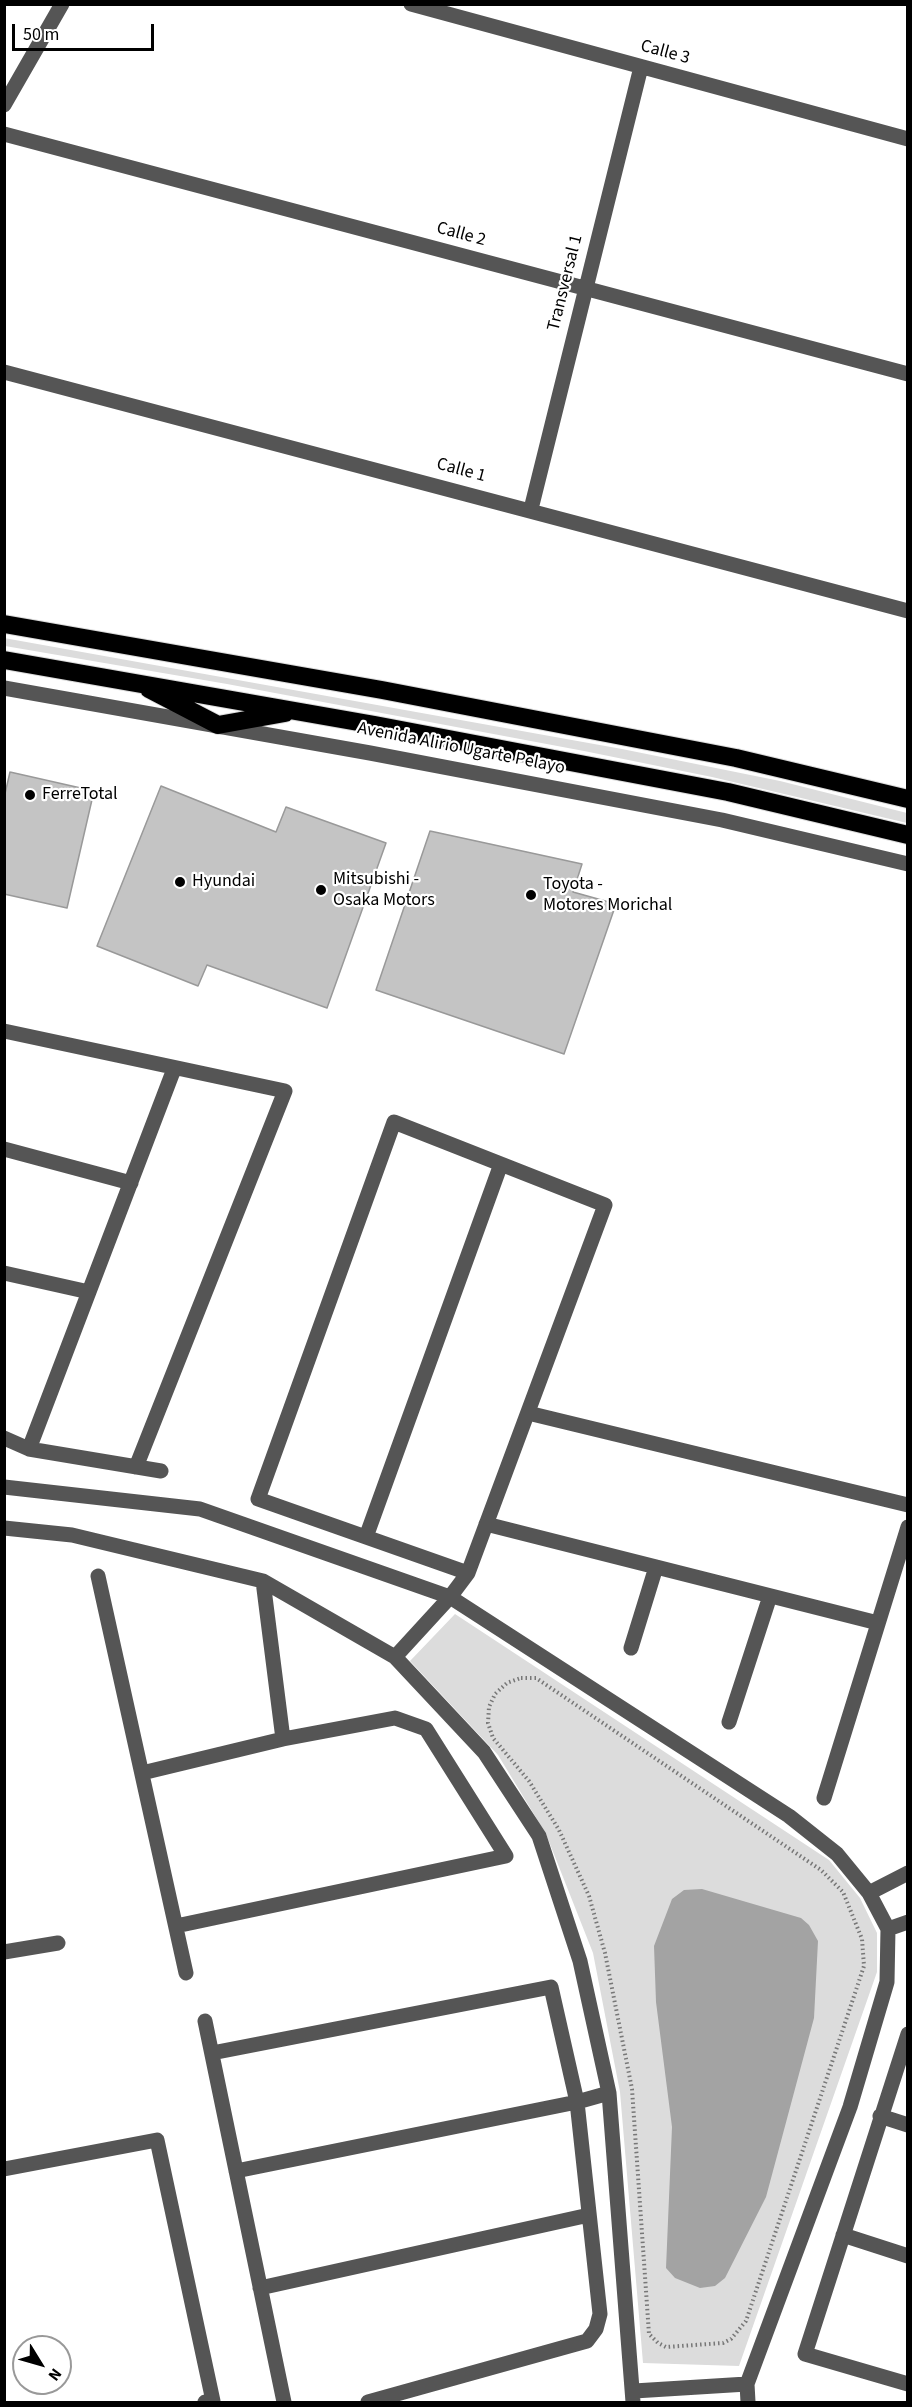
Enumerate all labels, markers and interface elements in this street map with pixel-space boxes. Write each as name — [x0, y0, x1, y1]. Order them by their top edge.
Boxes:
scale bar — [15, 12, 158, 50]
text: 50 m — [23, 22, 59, 47]
street label: Calle 3 — [638, 36, 692, 70]
street label: Calle 2 — [434, 218, 488, 252]
street label: Transversal 1 — [544, 233, 588, 333]
street label: Calle 1 — [434, 454, 488, 488]
street label: Avenida Alirio Ugarte Pelayo — [355, 718, 567, 780]
place label: FerreTotal — [42, 784, 118, 806]
marker: FerreTotal — [23, 788, 37, 802]
place label: Mitsubishi - Osaka Motors — [333, 869, 435, 912]
place label: Hyundai — [192, 871, 255, 893]
place label: Toyota - Motores Morichal — [543, 874, 672, 916]
marker: Hyundai — [173, 875, 187, 889]
marker: Mitsubishi - Osaka Motors — [314, 883, 328, 897]
marker: Toyota - Motores Morichal — [524, 888, 538, 902]
north arrow — [12, 2335, 72, 2395]
text: N — [43, 2364, 67, 2385]

